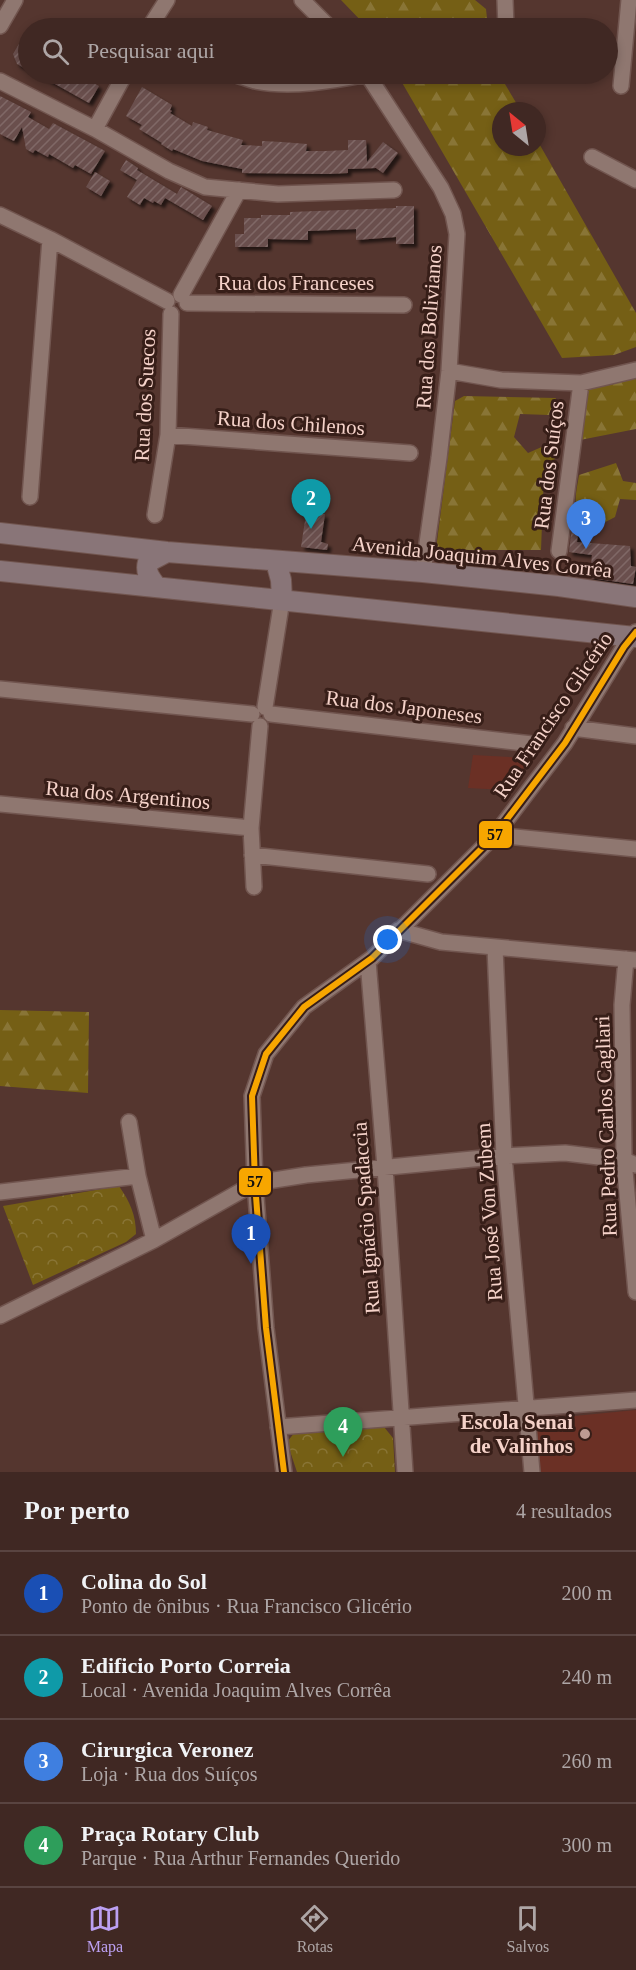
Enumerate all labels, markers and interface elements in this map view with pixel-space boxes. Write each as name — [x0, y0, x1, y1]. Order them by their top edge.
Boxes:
search box — [18, 18, 618, 84]
icon: search — [39, 35, 72, 68]
text: Pesquisar aqui — [87, 38, 215, 63]
north arrow — [492, 102, 546, 156]
street label: Rua dos Bolivianos — [411, 244, 447, 410]
street label: Rua dos Franceses — [218, 271, 374, 295]
street label: Rua dos Suecos — [130, 328, 160, 462]
street label: Rua dos Suíços — [529, 399, 569, 531]
street label: Rua dos Chilenos — [216, 406, 366, 440]
pin: 2 — [292, 480, 330, 529]
pin: 3 — [566, 500, 606, 549]
street label: Avenida Joaquim Alves Corrêa — [351, 531, 614, 583]
street label: Rua Francisco Glicério — [489, 628, 617, 802]
street label: Rua dos Japoneses — [324, 685, 484, 729]
street label: Rua dos Argentinos — [45, 776, 211, 814]
line badge: 57 — [478, 820, 513, 849]
text: 57 — [487, 826, 503, 843]
your location — [373, 925, 402, 954]
street label: Rua Pedro Carlos Cagliari — [590, 1015, 622, 1237]
street label: Rua Ignácio Spadaccia — [347, 1121, 385, 1315]
street label: Rua José Von Zubem — [471, 1122, 507, 1302]
line badge: 57 — [238, 1167, 272, 1196]
text: 57 — [247, 1173, 263, 1190]
pin: 1 — [232, 1214, 270, 1264]
pin: 4 — [324, 1408, 362, 1457]
place label: Escola Senai de Valinhos — [460, 1410, 573, 1458]
marker: Escola Senai de Valinhos — [578, 1427, 592, 1441]
text: Por perto — [24, 1496, 130, 1525]
text: 4 resultados — [516, 1500, 612, 1522]
text: Colina do Sol — [81, 1569, 207, 1594]
text: 1 — [39, 1582, 49, 1604]
text: 200 m — [561, 1582, 612, 1604]
text: Ponto de ônibus · Rua Francisco Glicério — [81, 1595, 412, 1617]
text: Edificio Porto Correia — [81, 1653, 291, 1678]
text: 2 — [39, 1666, 49, 1688]
text: 240 m — [561, 1666, 612, 1688]
text: Local · Avenida Joaquim Alves Corrêa — [81, 1679, 391, 1701]
text: Cirurgica Veronez — [81, 1737, 254, 1762]
text: 3 — [39, 1750, 49, 1772]
text: 260 m — [561, 1750, 612, 1772]
text: Loja · Rua dos Suíços — [81, 1763, 258, 1785]
text: Praça Rotary Club — [81, 1821, 259, 1846]
text: 4 — [39, 1834, 49, 1856]
text: 300 m — [561, 1834, 612, 1856]
text: Parque · Rua Arthur Fernandes Querido — [81, 1847, 400, 1869]
tab: Mapa — [87, 1902, 123, 1956]
tab: Rotas — [297, 1902, 333, 1956]
tab: Salvos — [507, 1902, 549, 1956]

